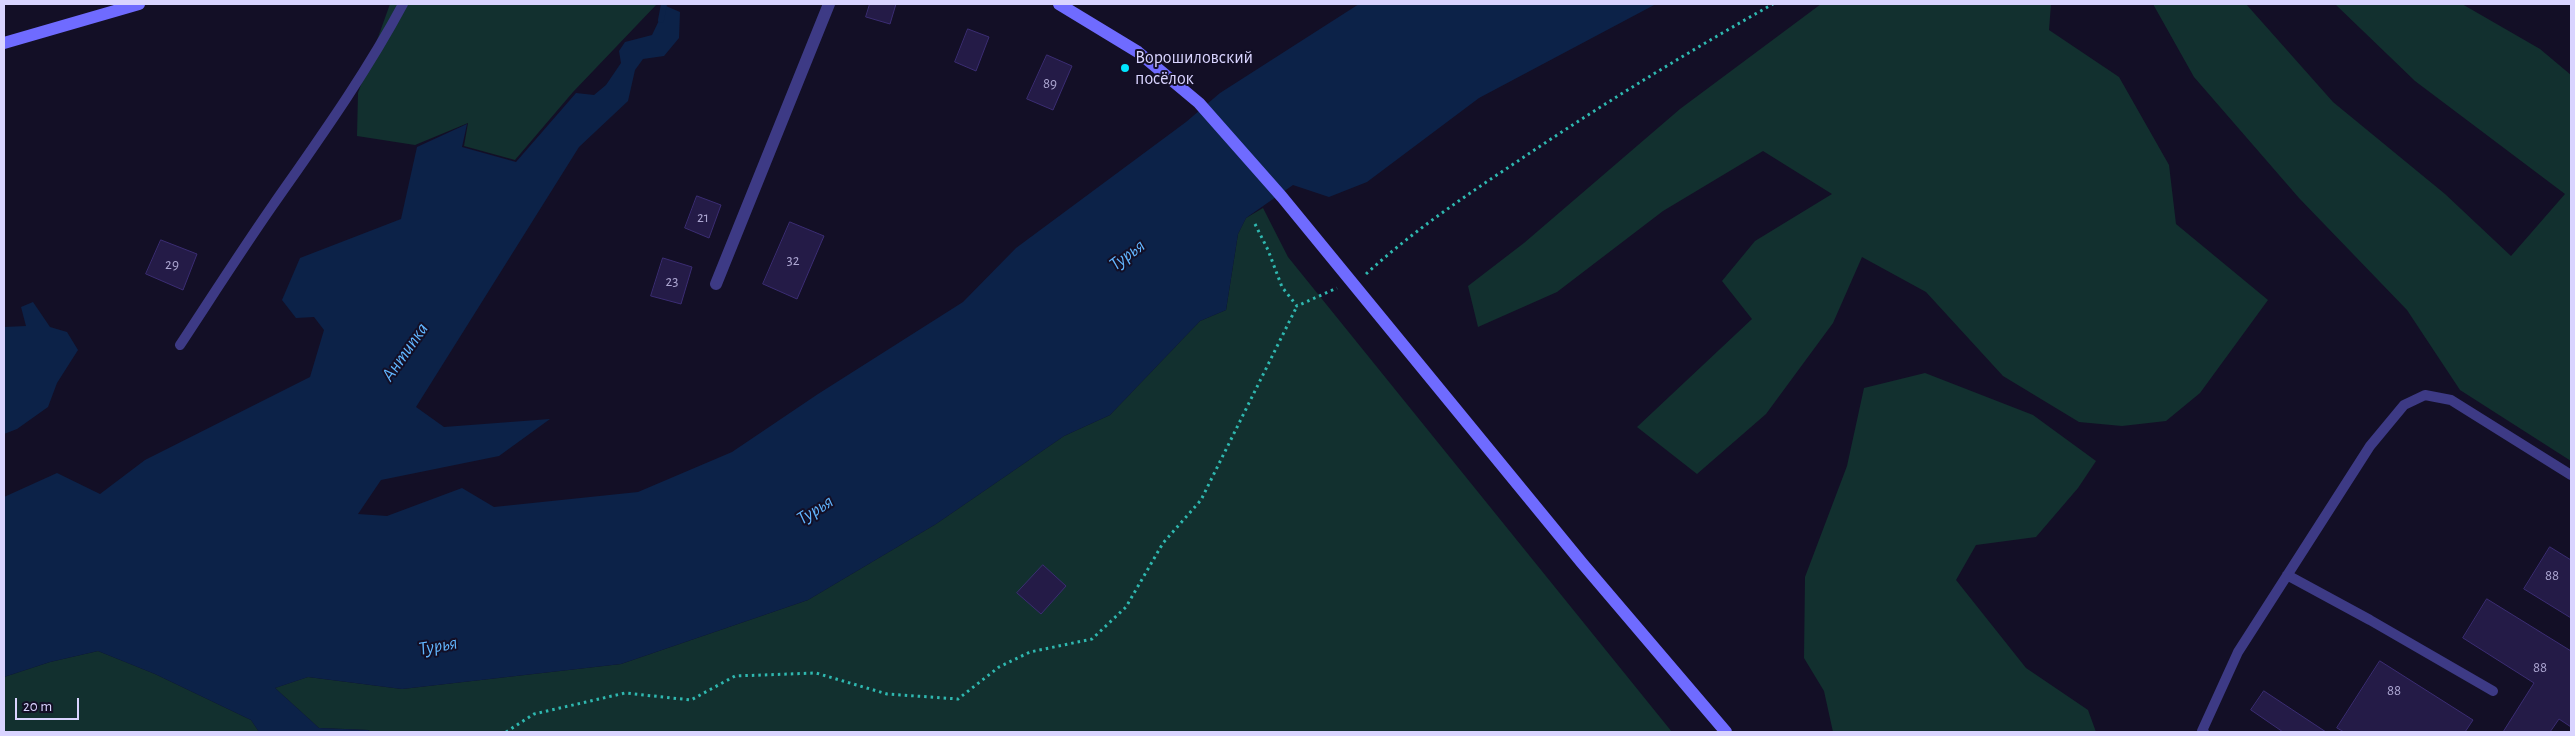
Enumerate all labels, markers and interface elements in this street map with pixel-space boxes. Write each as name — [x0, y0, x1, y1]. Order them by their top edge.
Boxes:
place label: Ворошиловский посёлок — [1135, 47, 1253, 90]
marker: Ворошиловский посёлок — [1119, 62, 1131, 74]
house number: 89 — [1043, 74, 1057, 92]
house number: 21 — [697, 208, 709, 226]
water label: Турья — [1105, 234, 1149, 276]
house number: 32 — [786, 251, 800, 269]
house number: 29 — [165, 255, 179, 273]
house number: 23 — [665, 272, 679, 290]
water label: Антипка — [377, 318, 433, 386]
water label: Турья — [792, 490, 838, 530]
house number: 88 — [2545, 566, 2559, 584]
water label: Турья — [417, 631, 459, 661]
house number: 88 — [2533, 658, 2547, 676]
house number: 88 — [2387, 681, 2401, 699]
scale bar — [18, 688, 81, 720]
text: 20 m — [23, 699, 52, 714]

